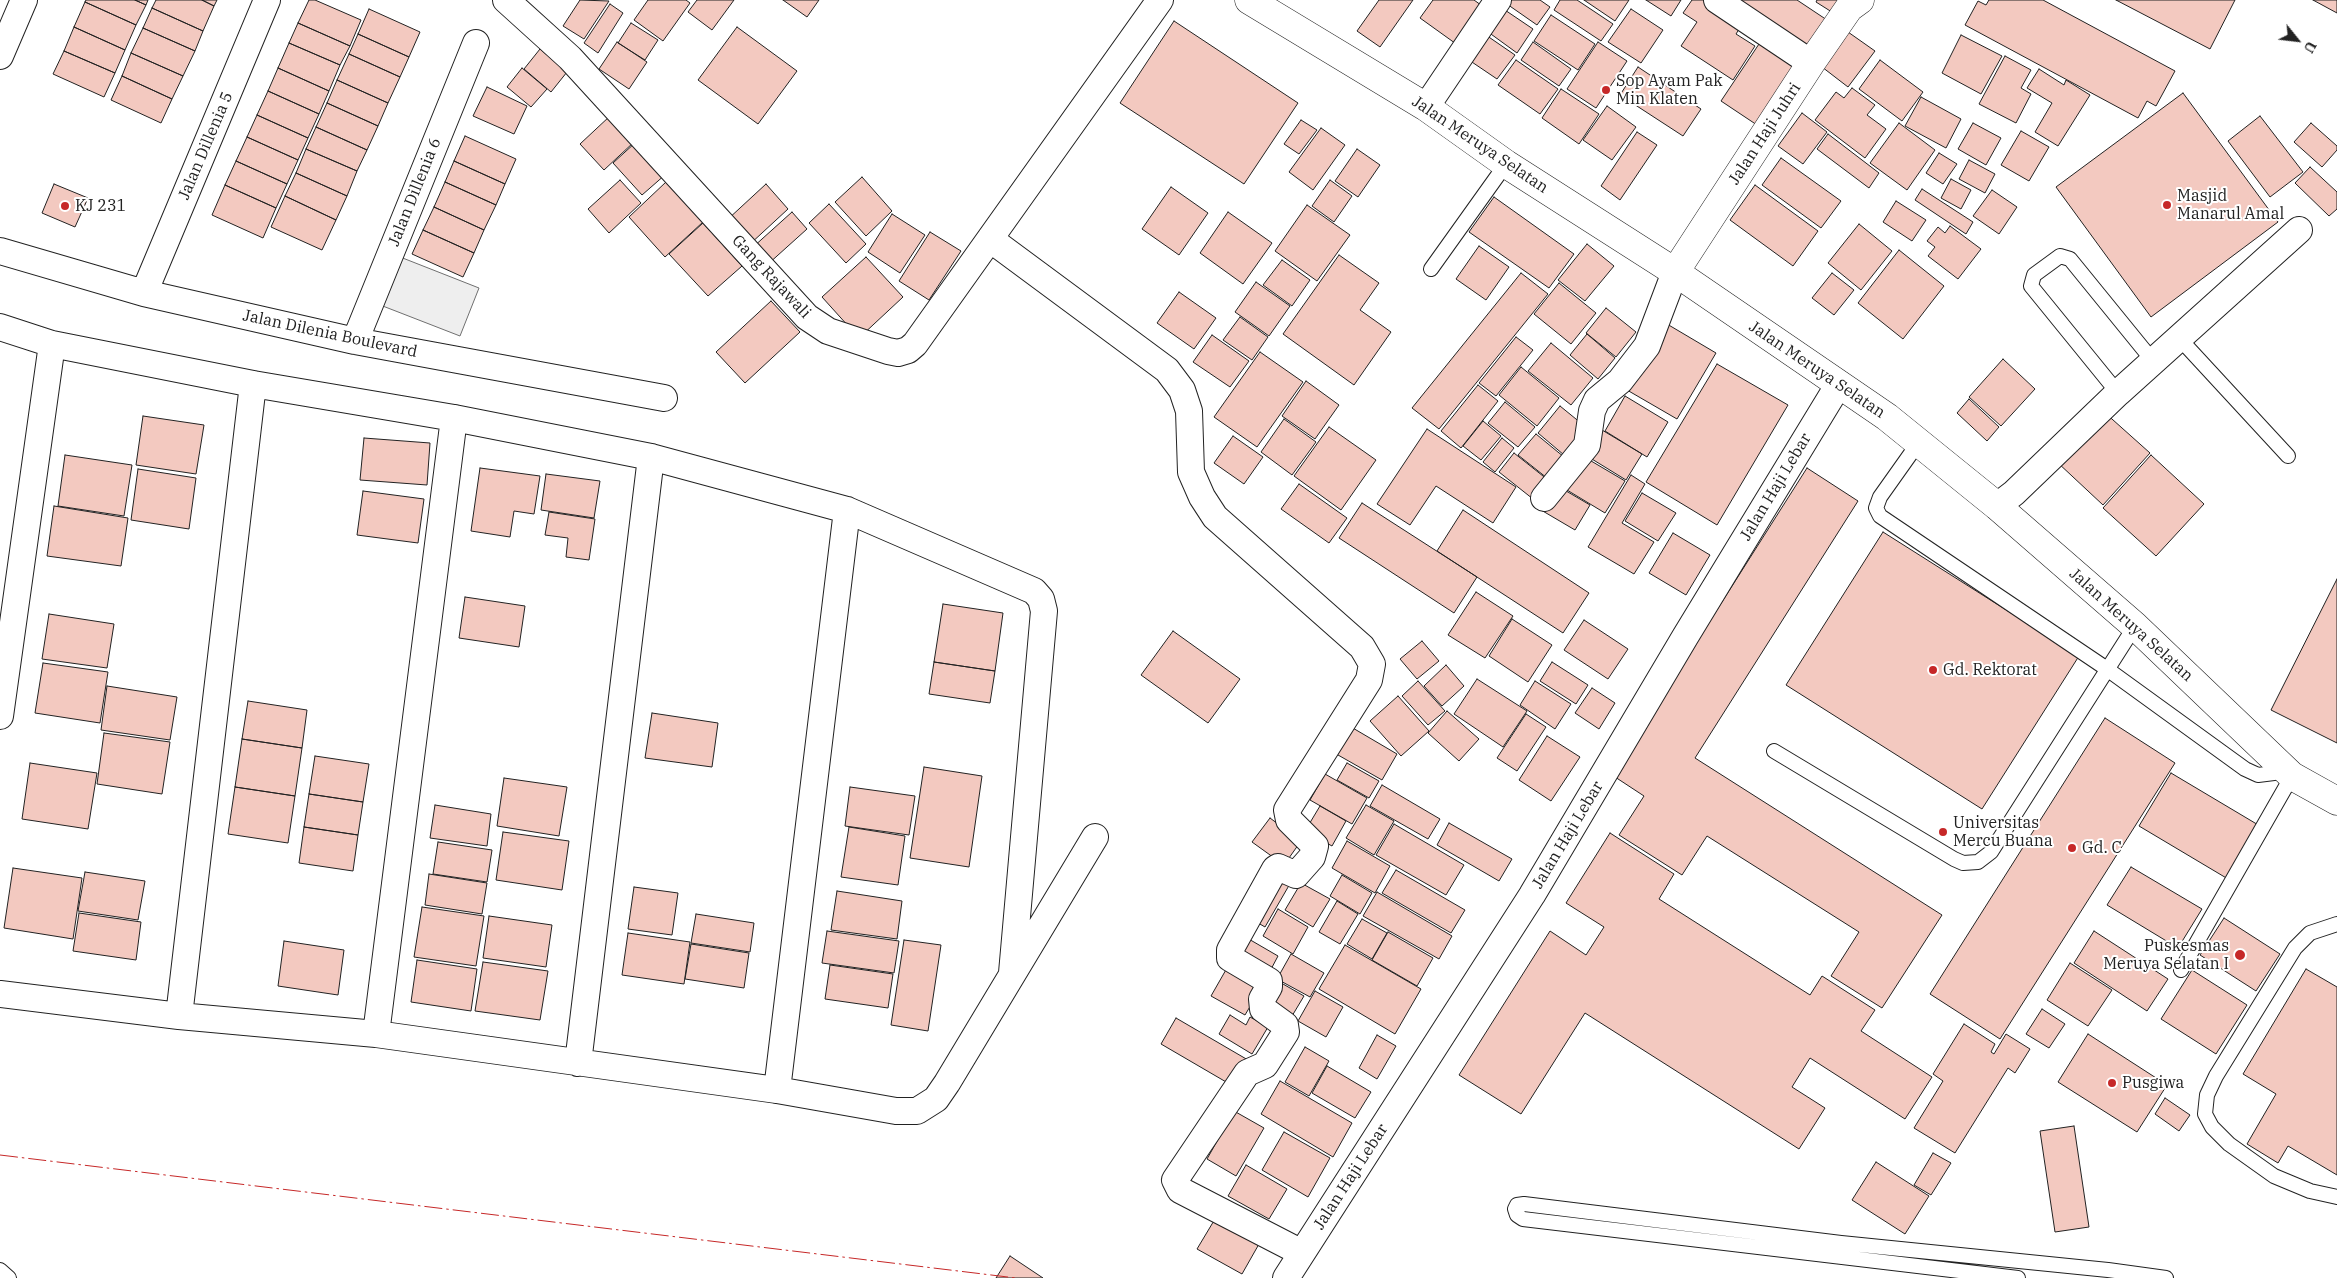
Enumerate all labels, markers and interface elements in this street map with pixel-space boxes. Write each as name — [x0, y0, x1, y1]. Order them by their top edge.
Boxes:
north arrow — [2272, 15, 2322, 65]
text: U — [2300, 38, 2321, 56]
place label: Sop Ayam Pak Min Klaten — [1616, 71, 1723, 109]
street label: Jalan Haji Juhri — [1725, 79, 1805, 189]
marker: Sop Ayam Pak Min Klaten — [1600, 84, 1612, 96]
street label: Jalan Dillenia 5 — [175, 89, 237, 203]
street label: Jalan Meruya Selatan — [1408, 92, 1552, 198]
street label: Jalan Dillenia 6 — [385, 135, 445, 249]
place label: Masjid Manarul Amal — [2177, 186, 2284, 224]
place label: KJ 231 — [75, 196, 126, 216]
marker: Masjid Manarul Amal — [2161, 199, 2173, 211]
marker: KJ 231 — [59, 200, 71, 212]
street label: Gang Rajawali — [728, 231, 814, 323]
street label: Jalan Dilenia Boulevard — [241, 306, 419, 362]
street label: Jalan Meruya Selatan — [1745, 317, 1889, 423]
street label: Jalan Haji Lebar — [1736, 430, 1816, 544]
street label: Jalan Meruya Selatan — [2065, 564, 2197, 686]
place label: Gd. Rektorat — [1943, 660, 2037, 680]
marker: Gd. Rektorat — [1927, 664, 1939, 676]
street label: Jalan Haji Lebar — [1528, 778, 1608, 892]
place label: Universitas Mercu Buana — [1953, 813, 2053, 851]
marker: Universitas Mercu Buana — [1937, 826, 1949, 838]
place label: Gd. C — [2082, 838, 2122, 858]
marker: Gd. C — [2066, 842, 2078, 854]
place label: Puskesmas Meruya Selatan I — [2103, 936, 2229, 974]
marker: Puskesmas Meruya Selatan I — [2233, 948, 2247, 962]
place label: Pusgiwa — [2122, 1073, 2184, 1093]
marker: Pusgiwa — [2106, 1077, 2118, 1089]
street label: Jalan Haji Lebar — [1310, 1121, 1392, 1233]

